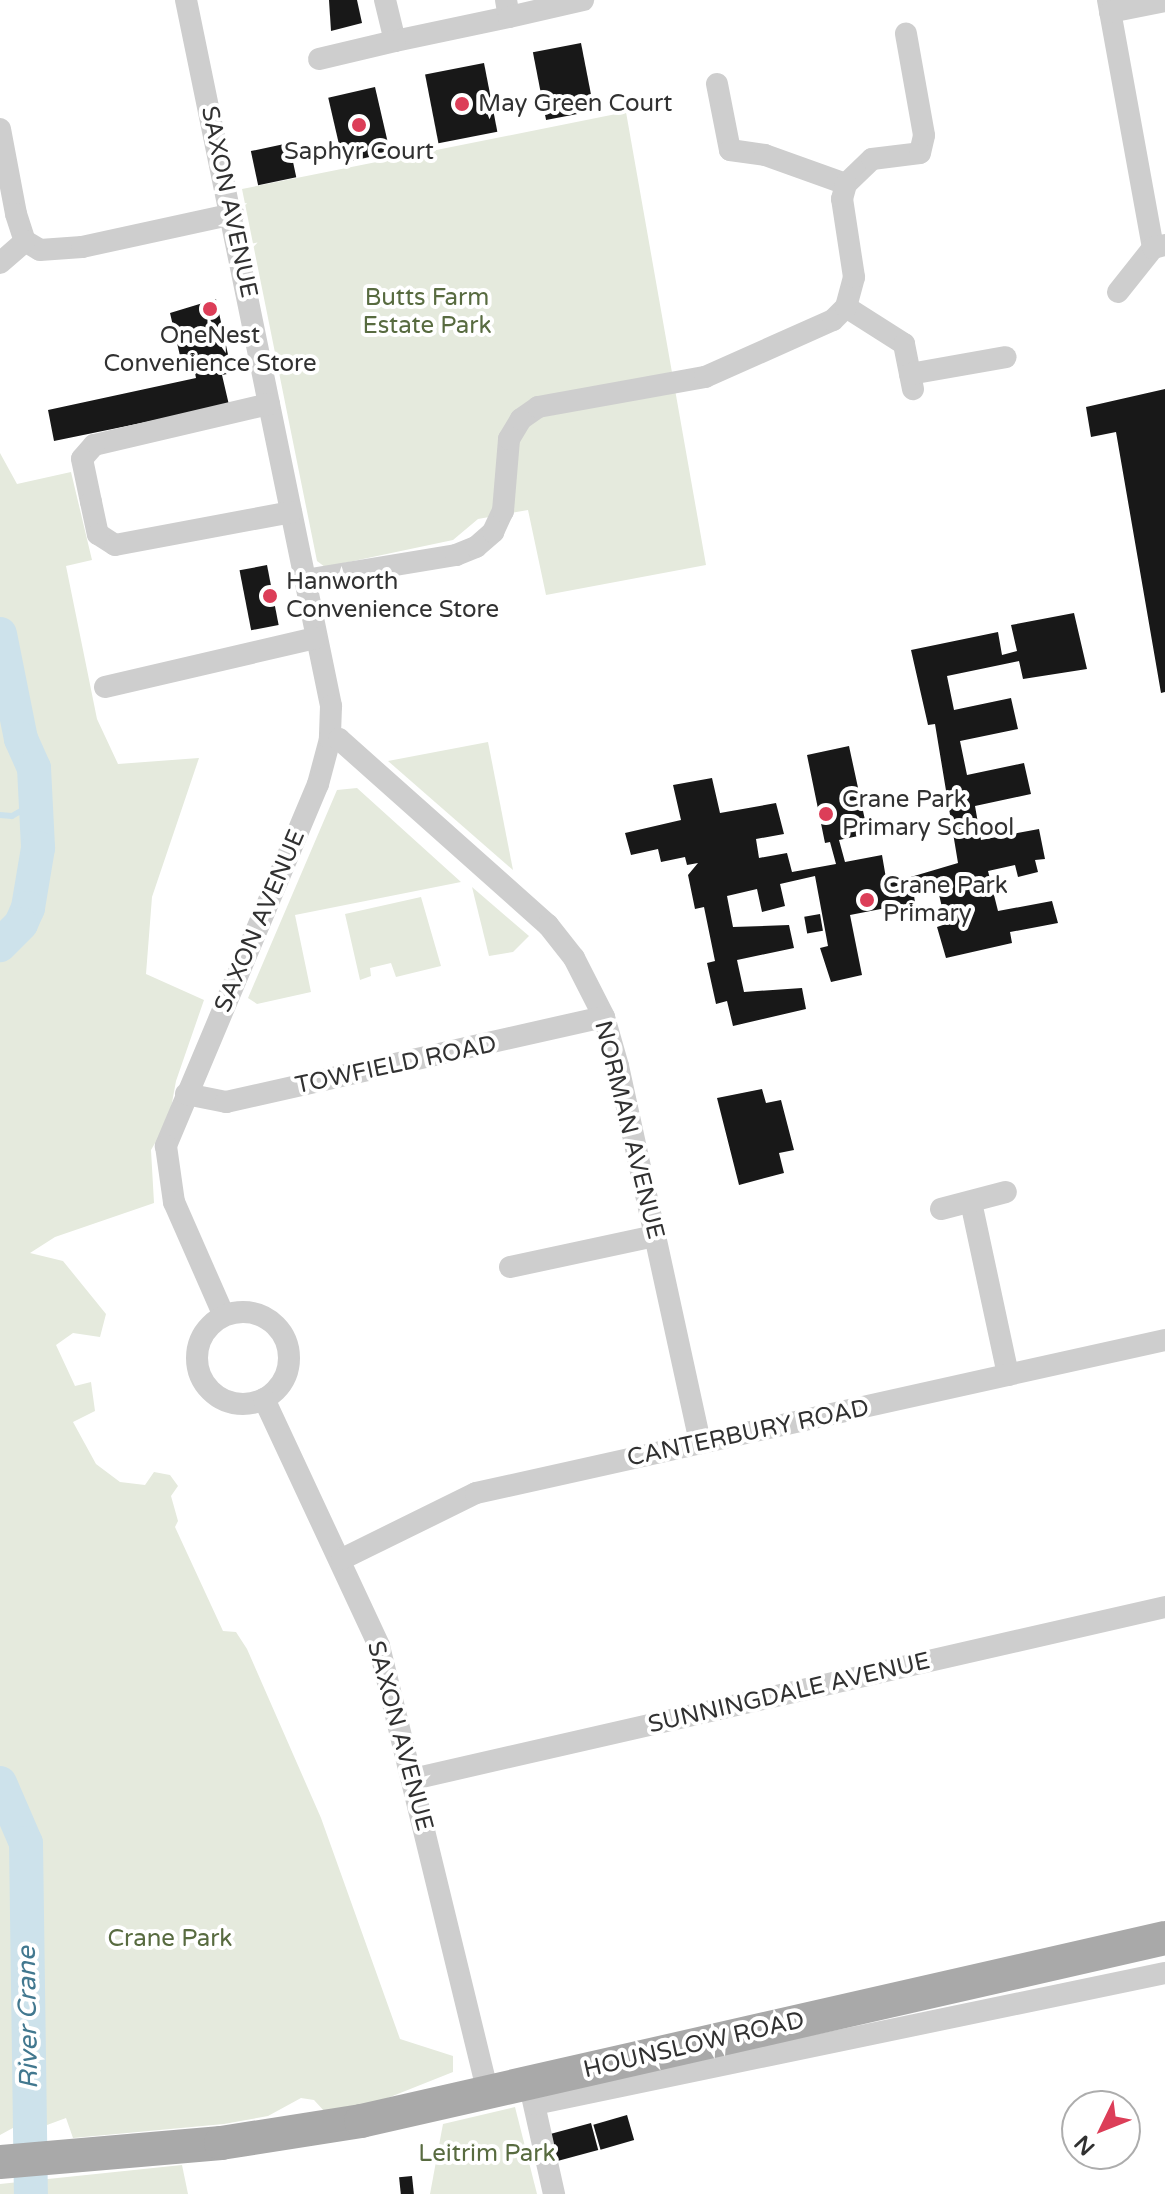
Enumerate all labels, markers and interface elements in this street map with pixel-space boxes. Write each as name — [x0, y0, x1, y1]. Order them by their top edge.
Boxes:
place label: May Green Court — [478, 90, 672, 118]
marker: May Green Court — [453, 95, 471, 113]
street label: SAXON AVENUE — [195, 103, 263, 301]
marker: Saphyr Court — [350, 116, 368, 134]
place label: Saphyr Court — [284, 138, 434, 166]
park label: Butts Farm Estate Park — [362, 284, 492, 340]
marker: OneNest Convenience Store — [201, 300, 219, 318]
place label: OneNest Convenience Store — [104, 322, 316, 378]
place label: Hanworth Convenience Store — [286, 568, 499, 624]
marker: Hanworth Convenience Store — [261, 587, 279, 605]
place label: Crane Park Primary School — [842, 786, 1014, 842]
marker: Crane Park Primary School — [817, 805, 835, 823]
street label: SAXON AVENUE — [209, 825, 311, 1017]
place label: Crane Park Primary — [883, 872, 1008, 928]
marker: Crane Park Primary — [858, 891, 876, 909]
street label: NORMAN AVENUE — [588, 1018, 670, 1242]
street label: TOWFIELD ROAD — [293, 1030, 499, 1100]
street label: CANTERBURY ROAD — [624, 1393, 872, 1473]
street label: SAXON AVENUE — [361, 1638, 439, 1834]
street label: SUNNINGDALE AVENUE — [645, 1647, 933, 1739]
park label: Crane Park — [108, 1925, 232, 1953]
water label: River Crane — [11, 1946, 45, 2090]
street label: HOUNSLOW ROAD — [581, 2006, 807, 2084]
north arrow — [1061, 2090, 1141, 2170]
text: N — [1069, 2130, 1100, 2160]
park label: Leitrim Park — [418, 2140, 556, 2168]

